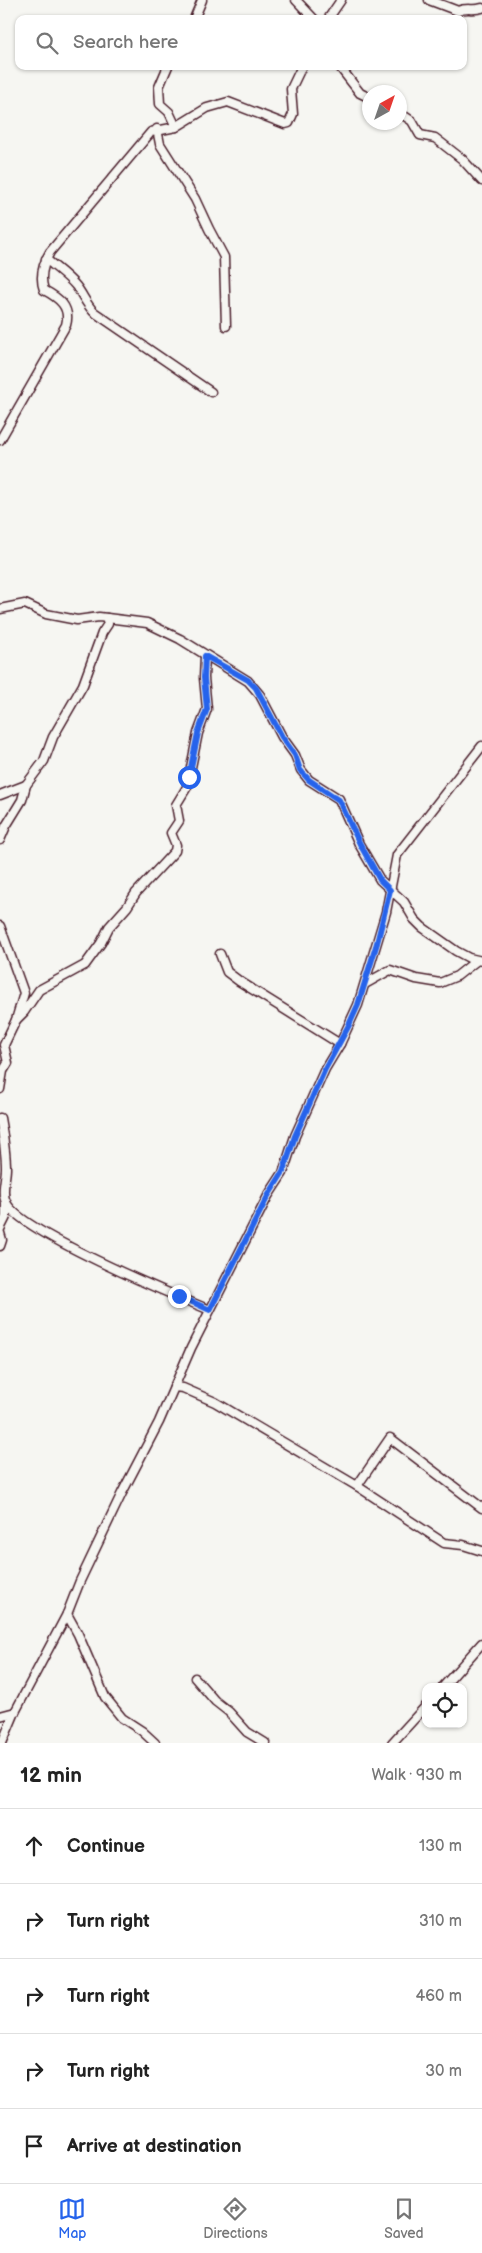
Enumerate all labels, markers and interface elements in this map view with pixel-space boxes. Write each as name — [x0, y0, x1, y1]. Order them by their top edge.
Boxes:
search box — [15, 15, 467, 70]
icon: search — [33, 29, 61, 57]
text: Search here — [73, 31, 178, 54]
north arrow — [362, 85, 407, 130]
route start — [178, 766, 201, 789]
route end — [168, 1285, 191, 1308]
map controls — [422, 1683, 467, 1728]
button: locate — [422, 1683, 467, 1728]
text: 12 min — [20, 1763, 82, 1788]
text: Walk · 930 m — [371, 1766, 462, 1785]
icon: ahead — [20, 1832, 48, 1860]
text: Continue — [67, 1835, 145, 1858]
text: 130 m — [419, 1837, 462, 1856]
icon: right — [20, 1907, 48, 1935]
text: Turn right — [67, 1910, 150, 1933]
text: 310 m — [419, 1912, 462, 1931]
icon: right — [20, 1982, 48, 2010]
text: Turn right — [67, 1985, 150, 2008]
text: 460 m — [416, 1987, 462, 2006]
icon: right — [20, 2057, 48, 2085]
text: Turn right — [67, 2060, 150, 2083]
text: 30 m — [425, 2062, 462, 2081]
icon: arrive — [20, 2132, 48, 2160]
text: Arrive at destination — [67, 2135, 242, 2158]
tab: Map — [58, 2195, 87, 2242]
tab: Directions — [203, 2195, 268, 2242]
tab: Saved — [384, 2195, 424, 2242]

